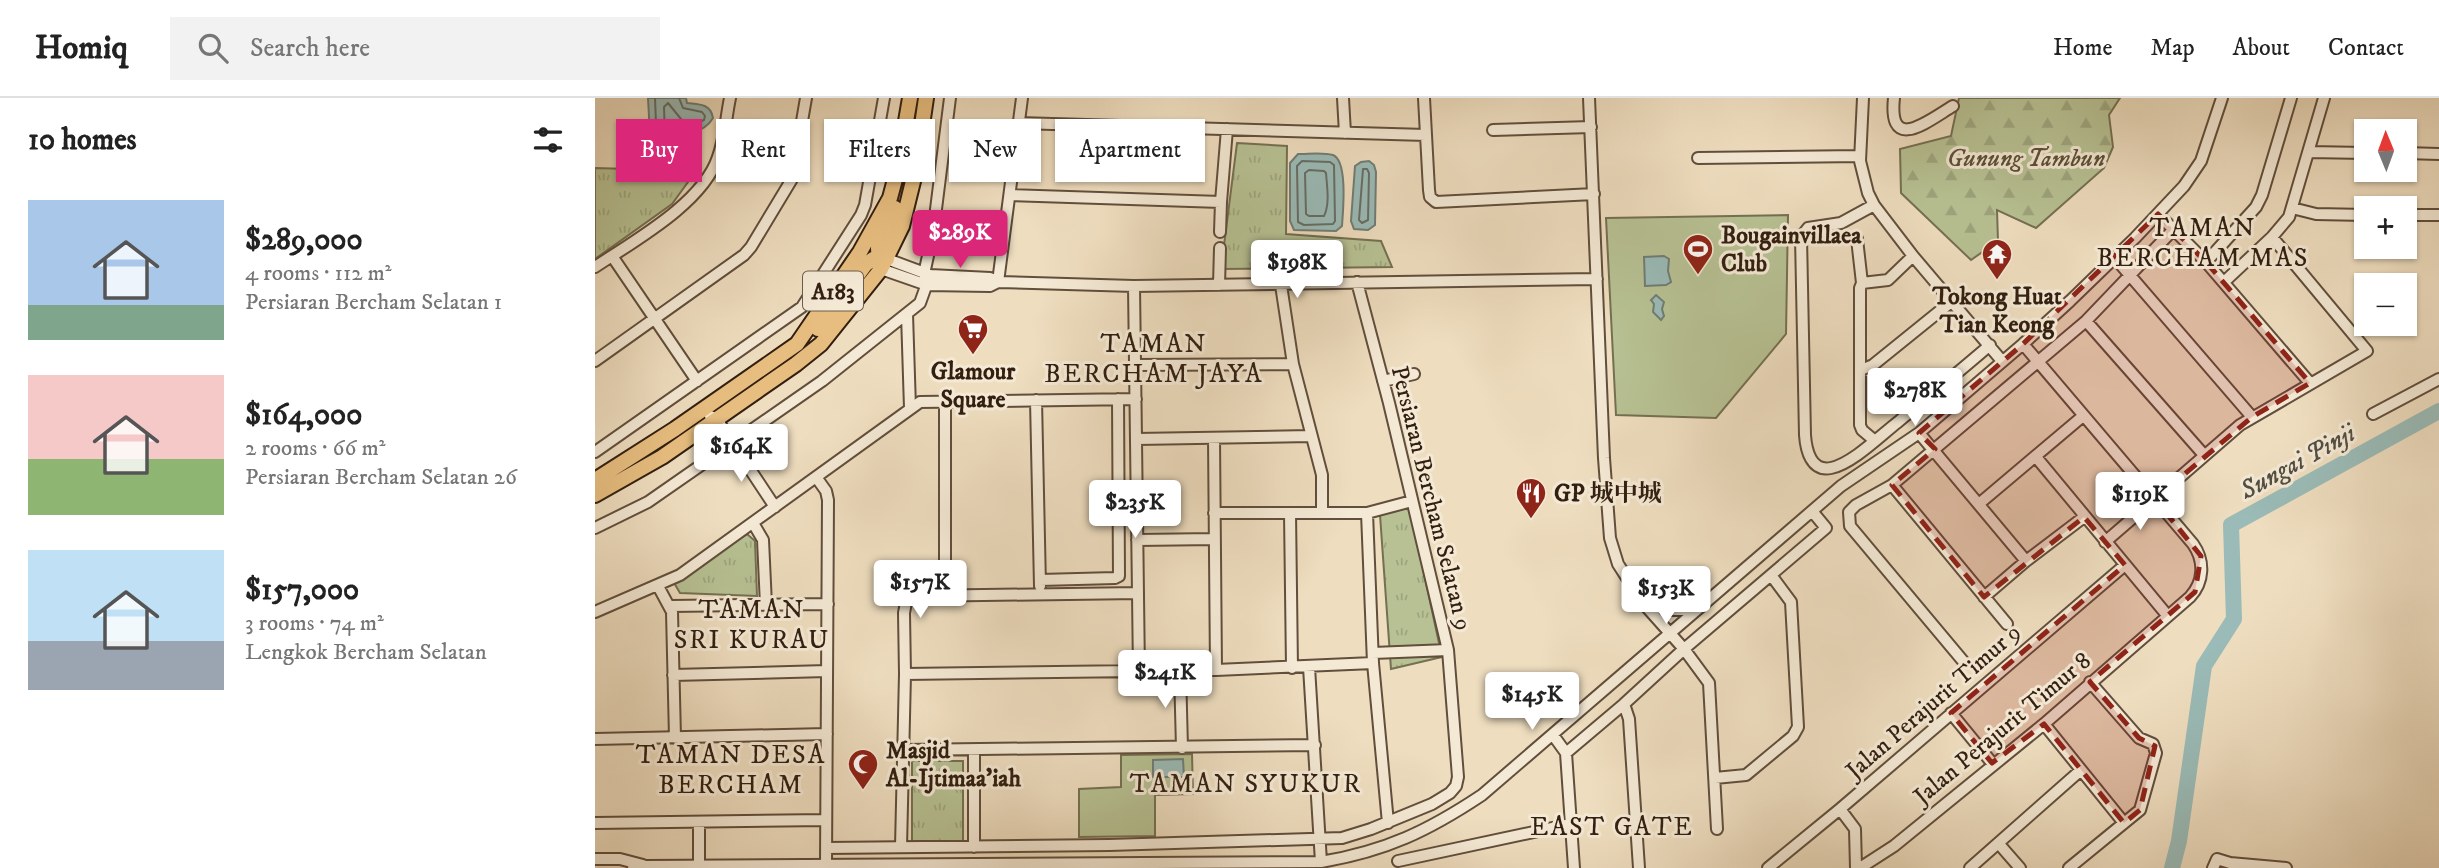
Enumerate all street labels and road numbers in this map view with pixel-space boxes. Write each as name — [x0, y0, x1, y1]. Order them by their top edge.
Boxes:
road number: A183 — [803, 272, 863, 310]
street label: Persiaran Bercham Selatan 9 — [1384, 363, 1478, 634]
street label: Jalan Perajurit Timur 9 — [1839, 618, 2027, 787]
street label: Jalan Perajurit Timur 8 — [1906, 646, 2097, 813]

